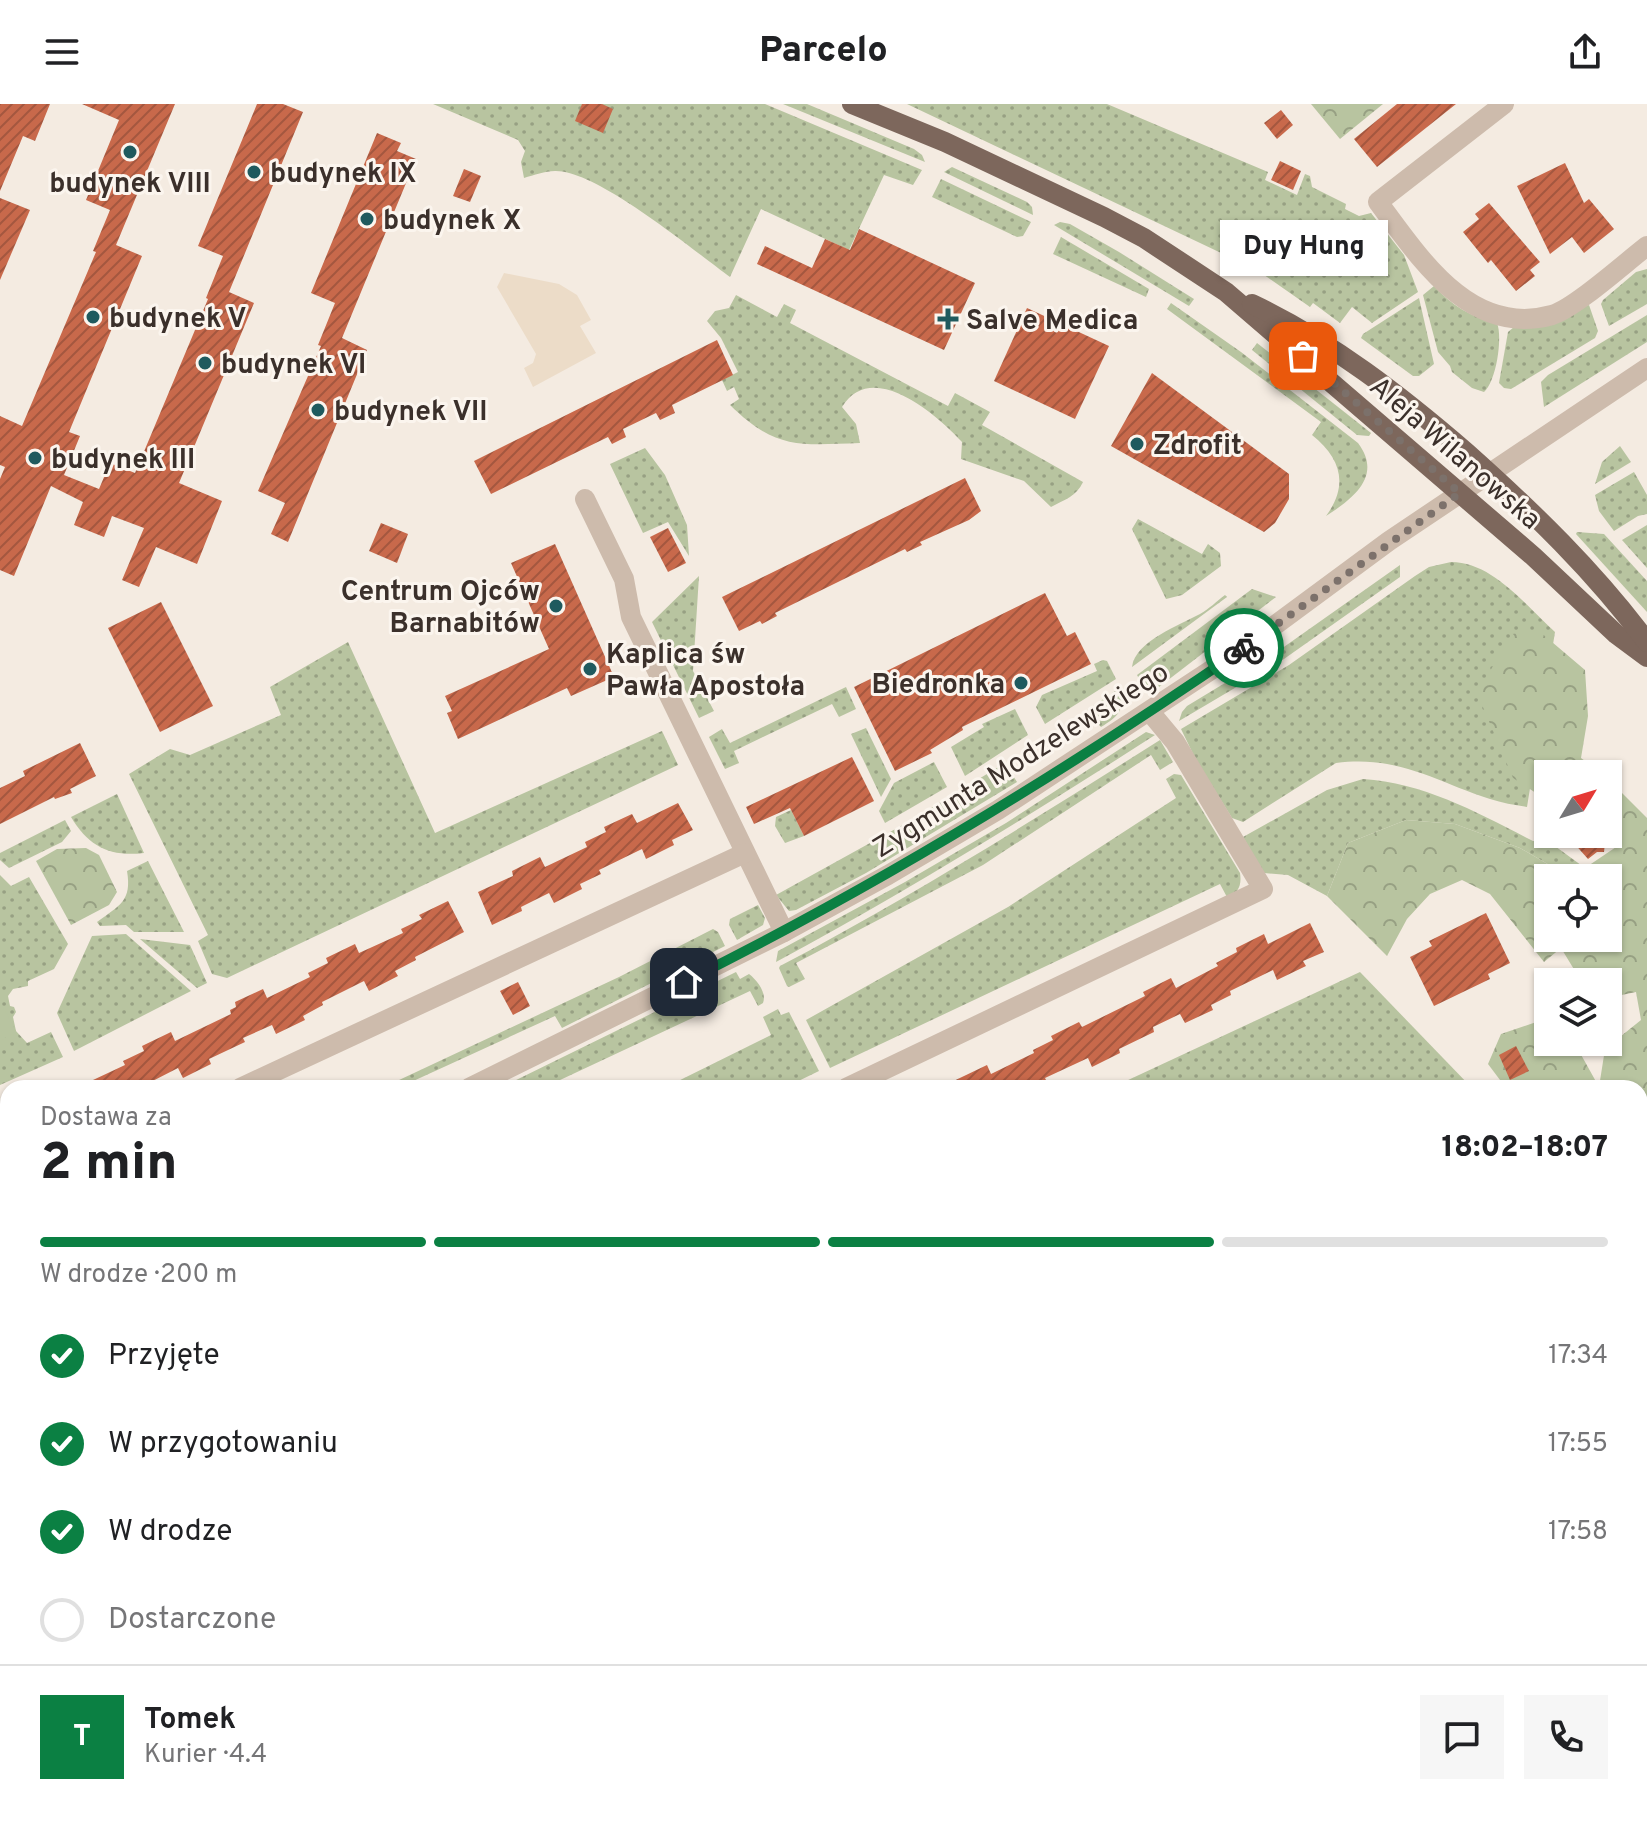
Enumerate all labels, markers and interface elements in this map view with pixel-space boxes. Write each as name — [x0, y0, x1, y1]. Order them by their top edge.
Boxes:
text: Parcelo — [759, 29, 888, 75]
icon: menu — [40, 30, 84, 74]
icon: share — [1563, 30, 1607, 74]
marker: budynek VIII — [121, 143, 139, 161]
place label: budynek IX — [270, 157, 417, 193]
marker: budynek IX — [245, 163, 263, 181]
place label: budynek VIII — [49, 167, 211, 203]
place label: budynek X — [383, 204, 522, 240]
marker: budynek X — [358, 210, 376, 228]
callout: Duy Hung — [1219, 220, 1387, 276]
text: Duy Hung — [1243, 231, 1365, 264]
place label: budynek V — [109, 302, 247, 338]
place label: Salve Medica — [966, 304, 1138, 340]
marker: budynek V — [84, 308, 102, 326]
marker: Salve Medica — [937, 308, 959, 330]
pin — [1269, 322, 1337, 390]
icon: bag — [1281, 334, 1325, 378]
place label: budynek VI — [221, 348, 366, 384]
marker: budynek VI — [196, 354, 214, 372]
street label: Aleja Wilanowska — [1361, 370, 1547, 539]
place label: budynek VII — [334, 395, 488, 431]
marker: budynek VII — [309, 401, 327, 419]
place label: Zdrofit — [1153, 429, 1242, 465]
marker: Zdrofit — [1128, 435, 1146, 453]
place label: budynek III — [51, 443, 195, 479]
marker: budynek III — [26, 449, 44, 467]
place label: Centrum Ojców Barnabitów — [341, 575, 540, 643]
marker: Centrum Ojców Barnabitów — [547, 597, 565, 615]
courier — [1204, 608, 1284, 688]
icon: bike — [1222, 626, 1266, 670]
place label: Kaplica św Pawła Apostoła — [606, 638, 805, 706]
street label: Zygmunta Modzelewskiego — [867, 656, 1176, 868]
marker: Kaplica św Pawła Apostoła — [581, 660, 599, 678]
place label: Biedronka — [872, 668, 1005, 704]
marker: Biedronka — [1012, 674, 1030, 692]
north arrow — [1534, 760, 1622, 848]
map controls — [1534, 760, 1622, 1056]
button: locate — [1534, 864, 1622, 952]
pin — [650, 948, 718, 1016]
icon: home — [662, 960, 706, 1004]
button: layers — [1534, 968, 1622, 1056]
text: Dostawa za — [40, 1102, 172, 1135]
text: 18:02–18:07 — [1442, 1130, 1608, 1167]
text: 2 min — [40, 1132, 178, 1198]
text: W drodze · 200 m — [40, 1259, 237, 1292]
icon: check — [40, 1334, 84, 1378]
text: Przyjęte — [108, 1338, 220, 1375]
text: 17:34 — [1548, 1340, 1608, 1373]
icon: check — [40, 1422, 84, 1466]
text: W przygotowaniu — [108, 1426, 338, 1463]
text: 17:55 — [1548, 1428, 1608, 1461]
icon: check — [40, 1510, 84, 1554]
text: W drodze — [108, 1514, 233, 1551]
text: 17:58 — [1548, 1516, 1608, 1549]
text: Dostarczone — [108, 1602, 276, 1639]
button: chat — [1420, 1695, 1504, 1779]
button: phone — [1524, 1695, 1608, 1779]
text: Tomek — [144, 1702, 236, 1739]
text: T — [73, 1719, 91, 1756]
text: Kurier · 4.4 — [144, 1739, 267, 1772]

